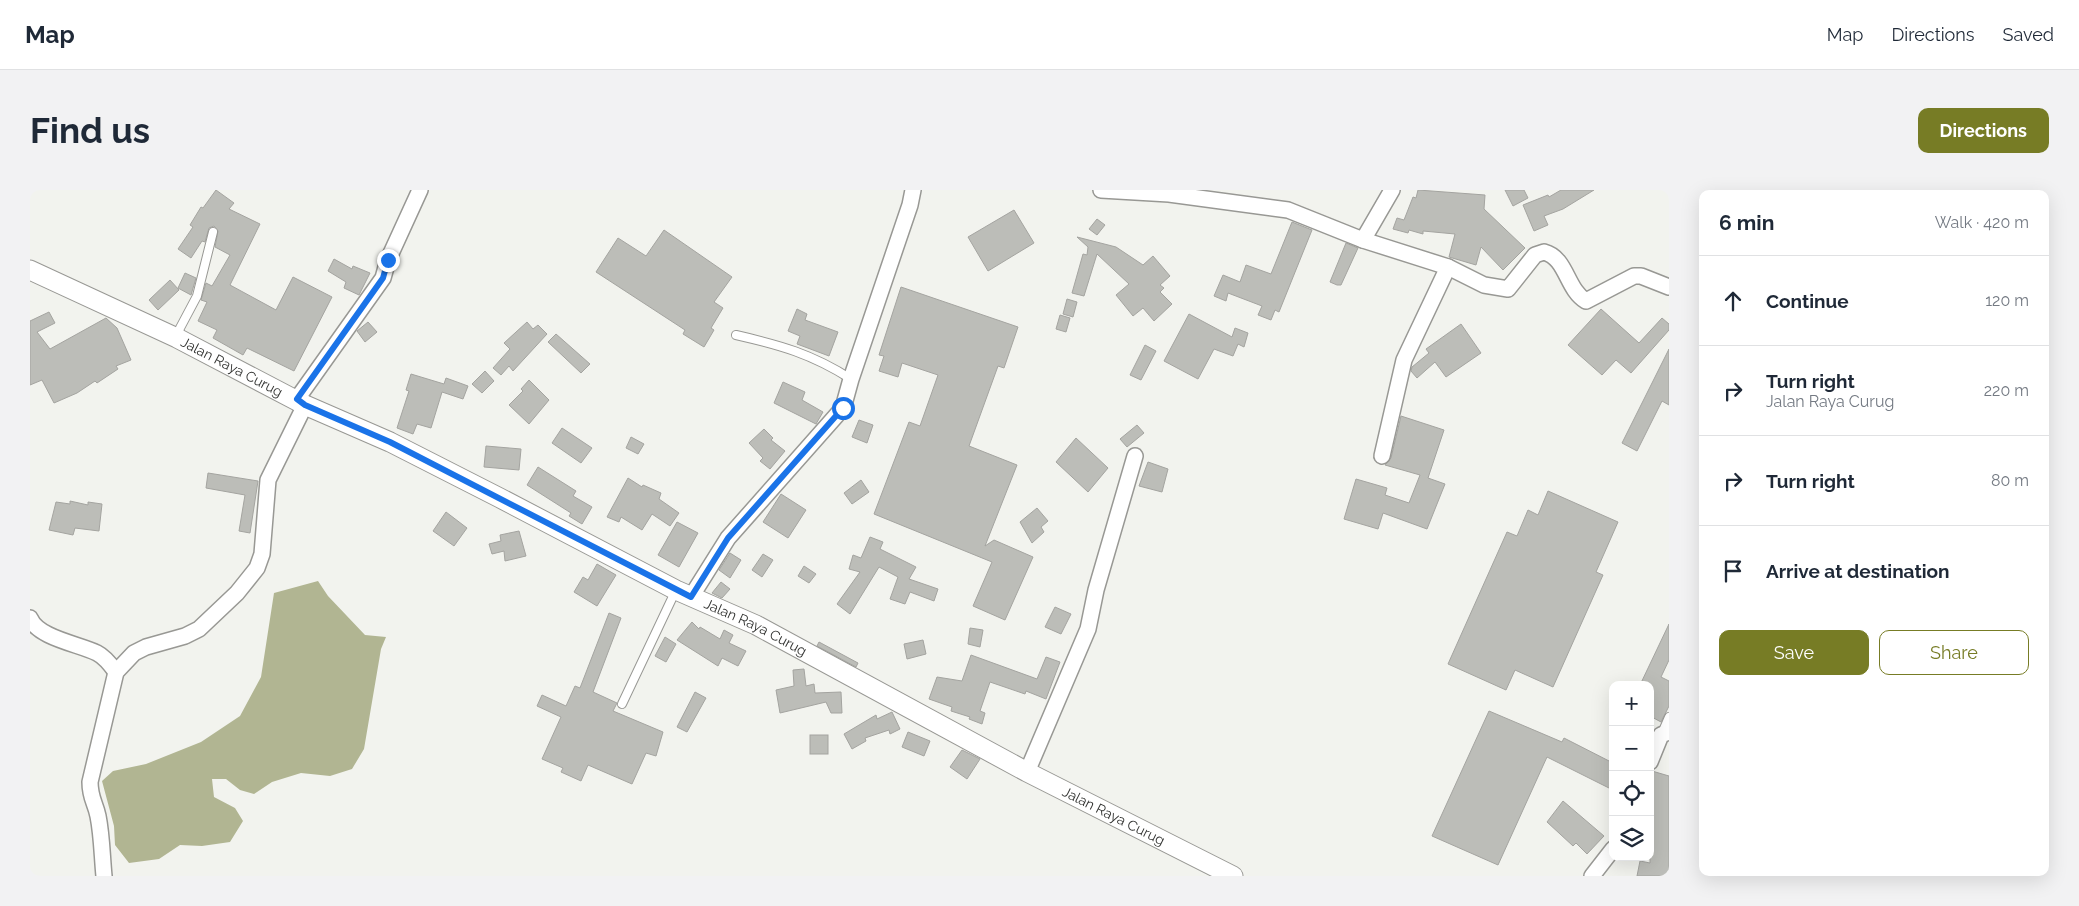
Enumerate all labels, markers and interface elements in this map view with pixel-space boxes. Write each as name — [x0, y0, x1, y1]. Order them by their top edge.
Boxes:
text: Map — [25, 20, 75, 49]
text: Map — [1827, 24, 1863, 45]
text: Directions — [1891, 24, 1975, 45]
text: Saved — [2003, 24, 2054, 45]
button: Directions — [1918, 108, 2049, 153]
text: Find us — [30, 110, 150, 151]
text: 6 min — [1719, 210, 1774, 235]
text: Walk · 420 m — [1935, 213, 2029, 232]
route end — [377, 249, 400, 272]
icon: ahead — [1719, 287, 1747, 315]
text: Continue — [1766, 290, 1849, 312]
text: 120 m — [1985, 291, 2029, 310]
street label: Jalan Raya Curug — [178, 334, 285, 400]
text: Turn right — [1766, 370, 1855, 392]
icon: right — [1719, 377, 1747, 405]
text: 220 m — [1984, 381, 2029, 400]
text: Jalan Raya Curug — [1766, 392, 1894, 411]
route start — [832, 397, 855, 420]
icon: right — [1719, 467, 1747, 495]
text: Turn right — [1766, 470, 1855, 492]
text: 80 m — [1991, 471, 2029, 490]
icon: arrive — [1719, 557, 1747, 585]
text: Arrive at destination — [1766, 560, 1950, 582]
street label: Jalan Raya Curug — [702, 595, 810, 659]
button: Save — [1719, 630, 1869, 675]
button: Share — [1879, 630, 2029, 675]
map controls — [1609, 681, 1654, 861]
button: + — [1609, 681, 1654, 726]
button: − — [1609, 726, 1654, 771]
button: locate — [1609, 771, 1654, 816]
street label: Jalan Raya Curug — [1060, 783, 1168, 848]
button: layers — [1609, 816, 1654, 861]

